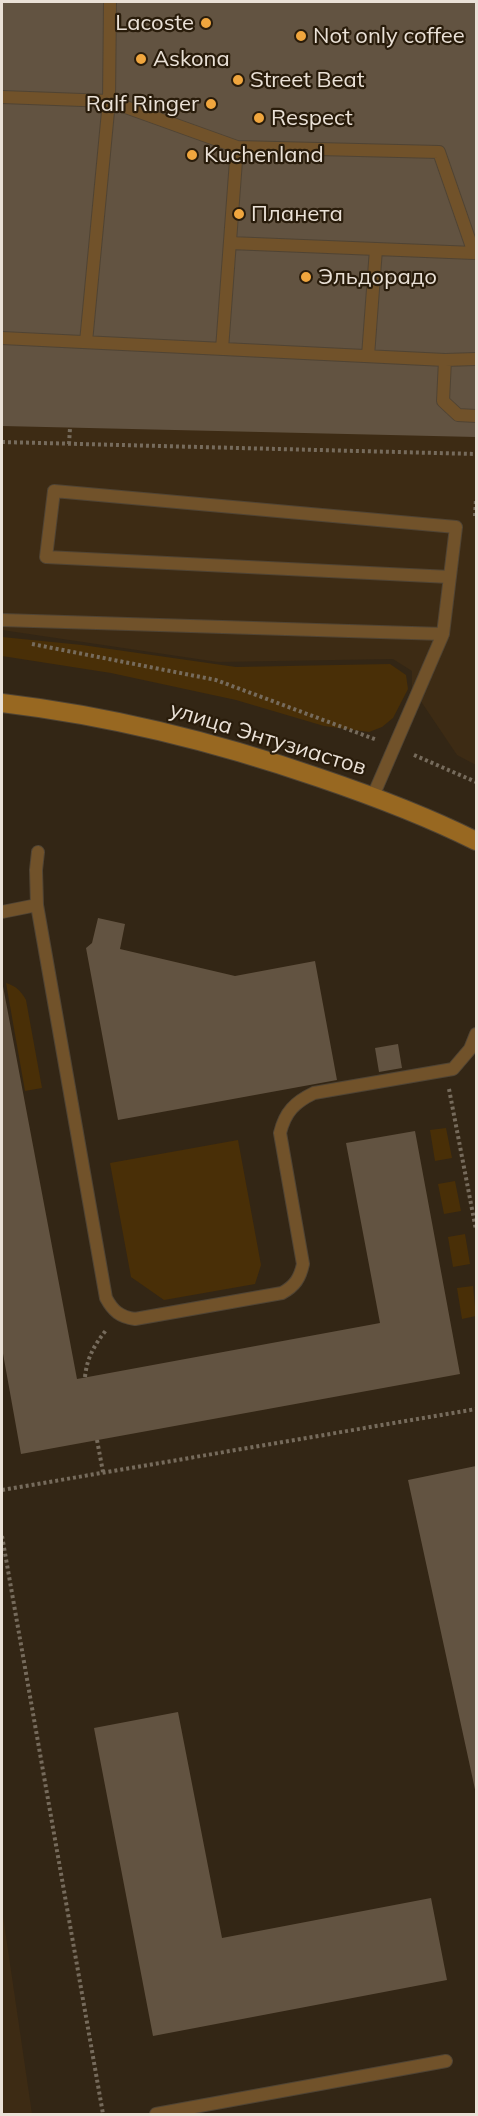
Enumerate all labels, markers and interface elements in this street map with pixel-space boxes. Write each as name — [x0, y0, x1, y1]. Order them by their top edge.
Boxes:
place label: Lacoste — [115, 10, 194, 36]
marker: Lacoste — [199, 16, 213, 30]
place label: Not only coffee — [313, 23, 465, 49]
marker: Not only coffee — [294, 29, 308, 43]
place label: Askona — [153, 46, 230, 72]
marker: Askona — [134, 52, 148, 66]
place label: Street Beat — [250, 67, 364, 93]
marker: Street Beat — [231, 73, 245, 87]
place label: Ralf Ringer — [86, 91, 199, 117]
marker: Ralf Ringer — [204, 97, 218, 111]
place label: Respect — [271, 105, 353, 131]
marker: Respect — [252, 111, 266, 125]
place label: Kuchenland — [204, 142, 324, 168]
marker: Kuchenland — [185, 148, 199, 162]
place label: Планета — [251, 201, 343, 227]
marker: Планета — [232, 207, 246, 221]
place label: Эльдорадо — [318, 264, 437, 290]
marker: Эльдорадо — [299, 270, 313, 284]
street label: улица Энтузиастов — [167, 697, 369, 781]

